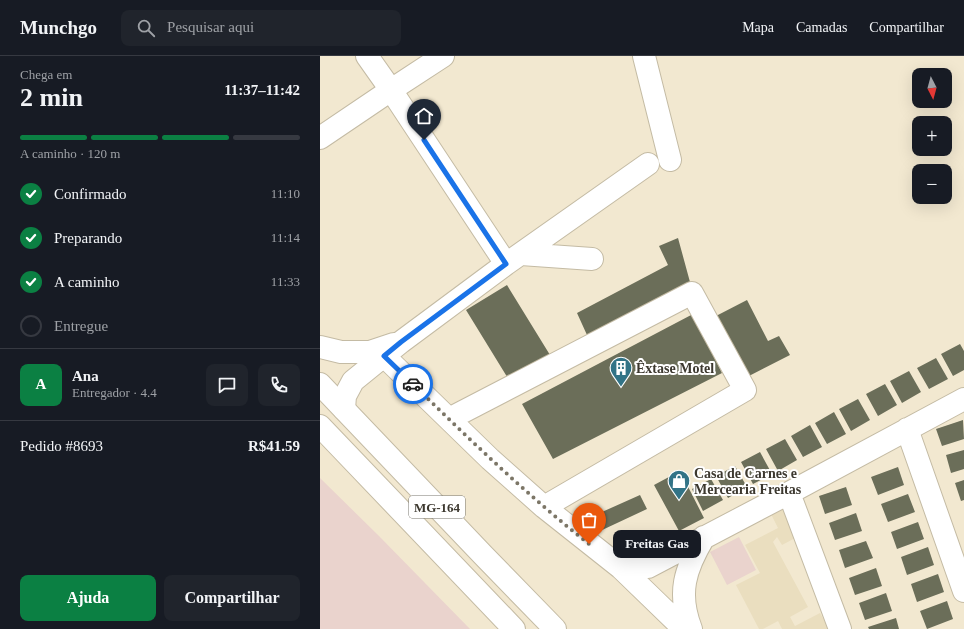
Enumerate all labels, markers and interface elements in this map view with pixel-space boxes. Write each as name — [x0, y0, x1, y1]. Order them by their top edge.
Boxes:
search box — [121, 10, 401, 46]
text: Munchgo — [20, 17, 97, 38]
icon: search — [135, 17, 157, 39]
text: Pesquisar aqui — [167, 19, 254, 35]
text: Mapa — [742, 20, 774, 35]
text: Camadas — [796, 20, 847, 35]
text: Compartilhar — [869, 20, 944, 35]
text: Chega em — [20, 67, 72, 82]
north arrow — [912, 68, 952, 108]
map controls — [912, 68, 952, 204]
text: 11:37–11:42 — [224, 82, 300, 98]
text: 2 min — [20, 83, 83, 112]
pin — [407, 99, 441, 140]
icon: home — [413, 105, 435, 127]
button: + — [912, 116, 952, 156]
text: A caminho · 120 m — [20, 146, 120, 161]
button: − — [912, 164, 952, 204]
icon: check — [20, 183, 42, 205]
text: Confirmado — [54, 186, 127, 202]
text: 11:10 — [271, 186, 300, 201]
icon: check — [20, 227, 42, 249]
text: Preparando — [54, 230, 122, 246]
text: 11:14 — [271, 230, 300, 245]
icon: check — [20, 271, 42, 293]
text: A caminho — [54, 274, 119, 290]
text: 11:33 — [271, 274, 300, 289]
text: Entregue — [54, 318, 108, 334]
building icon: Êxtase Motel — [608, 355, 634, 388]
place label: Êxtase Motel — [636, 360, 714, 376]
button: chat — [206, 364, 248, 406]
button: phone — [258, 364, 300, 406]
courier — [393, 364, 433, 404]
text: Ana — [72, 368, 99, 384]
icon: car — [402, 373, 424, 395]
text: A — [36, 376, 46, 392]
text: Entregador · 4.4 — [72, 385, 157, 400]
text: Pedido #8693 — [20, 438, 103, 454]
text: R$41.59 — [248, 438, 300, 454]
place label: Casa de Carnes e Mercearia Freitas — [694, 466, 802, 497]
shop icon: Casa de Carnes e Mercearia Freitas — [666, 468, 692, 501]
road number: MG-164 — [409, 496, 465, 518]
pin — [572, 503, 606, 544]
icon: bag — [578, 509, 600, 531]
callout: Freitas Gas — [613, 530, 701, 558]
text: Freitas Gas — [625, 536, 689, 551]
button: Ajuda — [20, 575, 156, 621]
button: Compartilhar — [164, 575, 300, 621]

